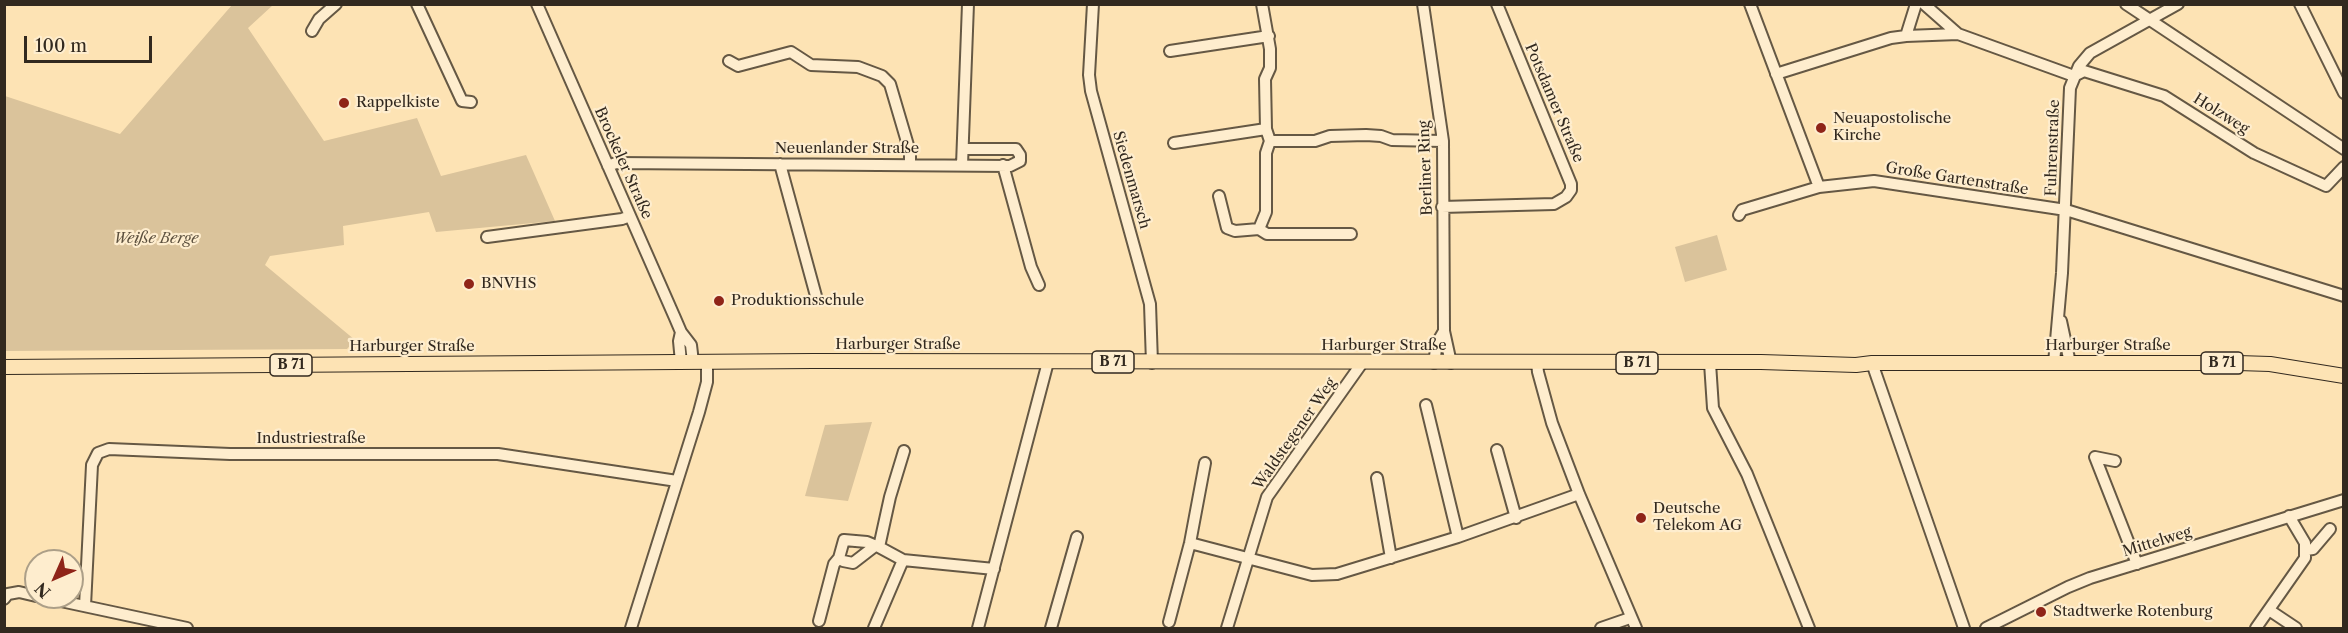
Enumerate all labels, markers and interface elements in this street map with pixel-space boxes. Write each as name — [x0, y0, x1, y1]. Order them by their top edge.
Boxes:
scale bar — [27, 24, 154, 62]
text: 100 m — [35, 35, 87, 57]
street label: Potsdamer Straße — [1521, 41, 1587, 165]
street label: Holzweg — [2190, 90, 2252, 138]
place label: Rappelkiste — [356, 94, 440, 112]
marker: Rappelkiste — [337, 96, 351, 110]
street label: Fuhrenstraße — [2042, 99, 2064, 197]
street label: Brockeler Straße — [590, 104, 656, 222]
place label: Neuapostolische Kirche — [1833, 110, 1951, 145]
street label: Berliner Ring — [1415, 120, 1437, 216]
marker: Neuapostolische Kirche — [1814, 121, 1828, 135]
street label: Siedenmarsch — [1108, 129, 1154, 231]
street label: Neuenlander Straße — [775, 140, 919, 158]
street label: Große Gartenstraße — [1884, 159, 2030, 199]
park label: Weiße Berge — [114, 230, 198, 248]
place label: BNVHS — [481, 275, 536, 293]
marker: BNVHS — [462, 277, 476, 291]
place label: Produktionsschule — [731, 292, 864, 310]
marker: Produktionsschule — [712, 294, 726, 308]
street label: Harburger Straße — [835, 336, 961, 354]
street label: Harburger Straße — [1321, 337, 1447, 355]
street label: Harburger Straße — [2045, 337, 2171, 355]
street label: Harburger Straße — [349, 338, 475, 356]
road number: B 71 — [1092, 351, 1134, 373]
road number: B 71 — [1616, 352, 1658, 374]
road number: B 71 — [2201, 352, 2243, 374]
road number: B 71 — [270, 354, 312, 376]
street label: Waldstegener Weg — [1250, 375, 1340, 493]
street label: Industriestraße — [256, 430, 366, 448]
place label: Deutsche Telekom AG — [1653, 500, 1742, 535]
marker: Deutsche Telekom AG — [1634, 511, 1648, 525]
street label: Mittelweg — [2120, 523, 2194, 561]
north arrow — [24, 549, 84, 609]
text: N — [31, 578, 55, 602]
place label: Stadtwerke Rotenburg — [2053, 603, 2212, 621]
marker: Stadtwerke Rotenburg — [2034, 605, 2048, 619]

